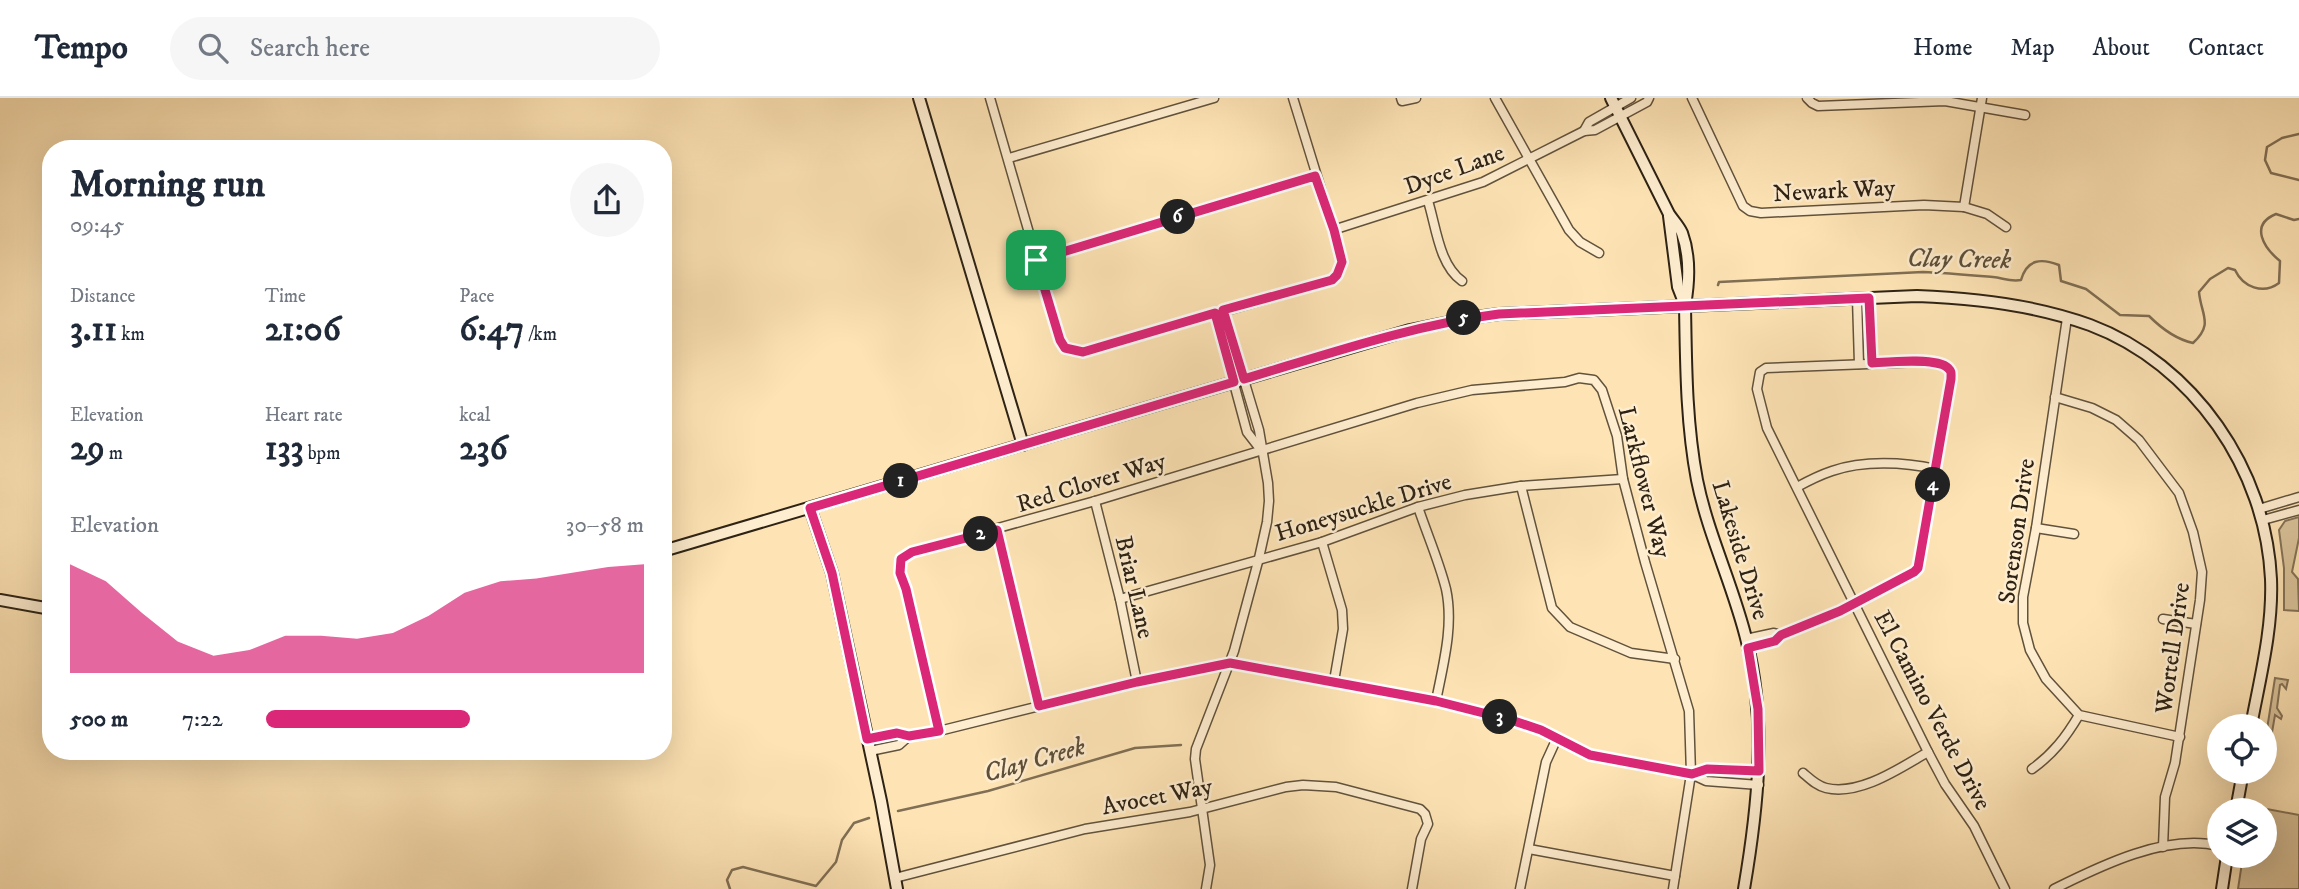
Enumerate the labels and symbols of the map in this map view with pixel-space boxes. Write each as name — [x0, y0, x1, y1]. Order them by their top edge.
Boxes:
street label: Dyce Lane — [1400, 138, 1509, 202]
street label: Newark Way — [1772, 173, 1897, 209]
pin: 6 — [1160, 200, 1196, 234]
pin — [1006, 230, 1066, 290]
water label: Clay Creek — [1906, 242, 2012, 277]
pin: 5 — [1446, 300, 1482, 336]
street label: Larkflower Way — [1611, 404, 1677, 562]
street label: Red Clover Way — [1013, 446, 1170, 520]
street label: Sorenson Drive — [1992, 457, 2042, 606]
pin: 1 — [884, 464, 918, 498]
street label: Honeysuckle Drive — [1272, 467, 1455, 549]
pin: 4 — [1916, 468, 1951, 502]
street label: Lakeside Drive — [1705, 477, 1775, 624]
pin: 2 — [964, 516, 998, 551]
street label: Briar Lane — [1108, 533, 1160, 641]
street label: Wortell Drive — [2149, 581, 2197, 717]
street label: El Camino Verde Drive — [1867, 605, 1998, 816]
pin: 3 — [1482, 700, 1518, 734]
water label: Clay Creek — [980, 730, 1089, 791]
street label: Avocet Way — [1099, 771, 1216, 822]

